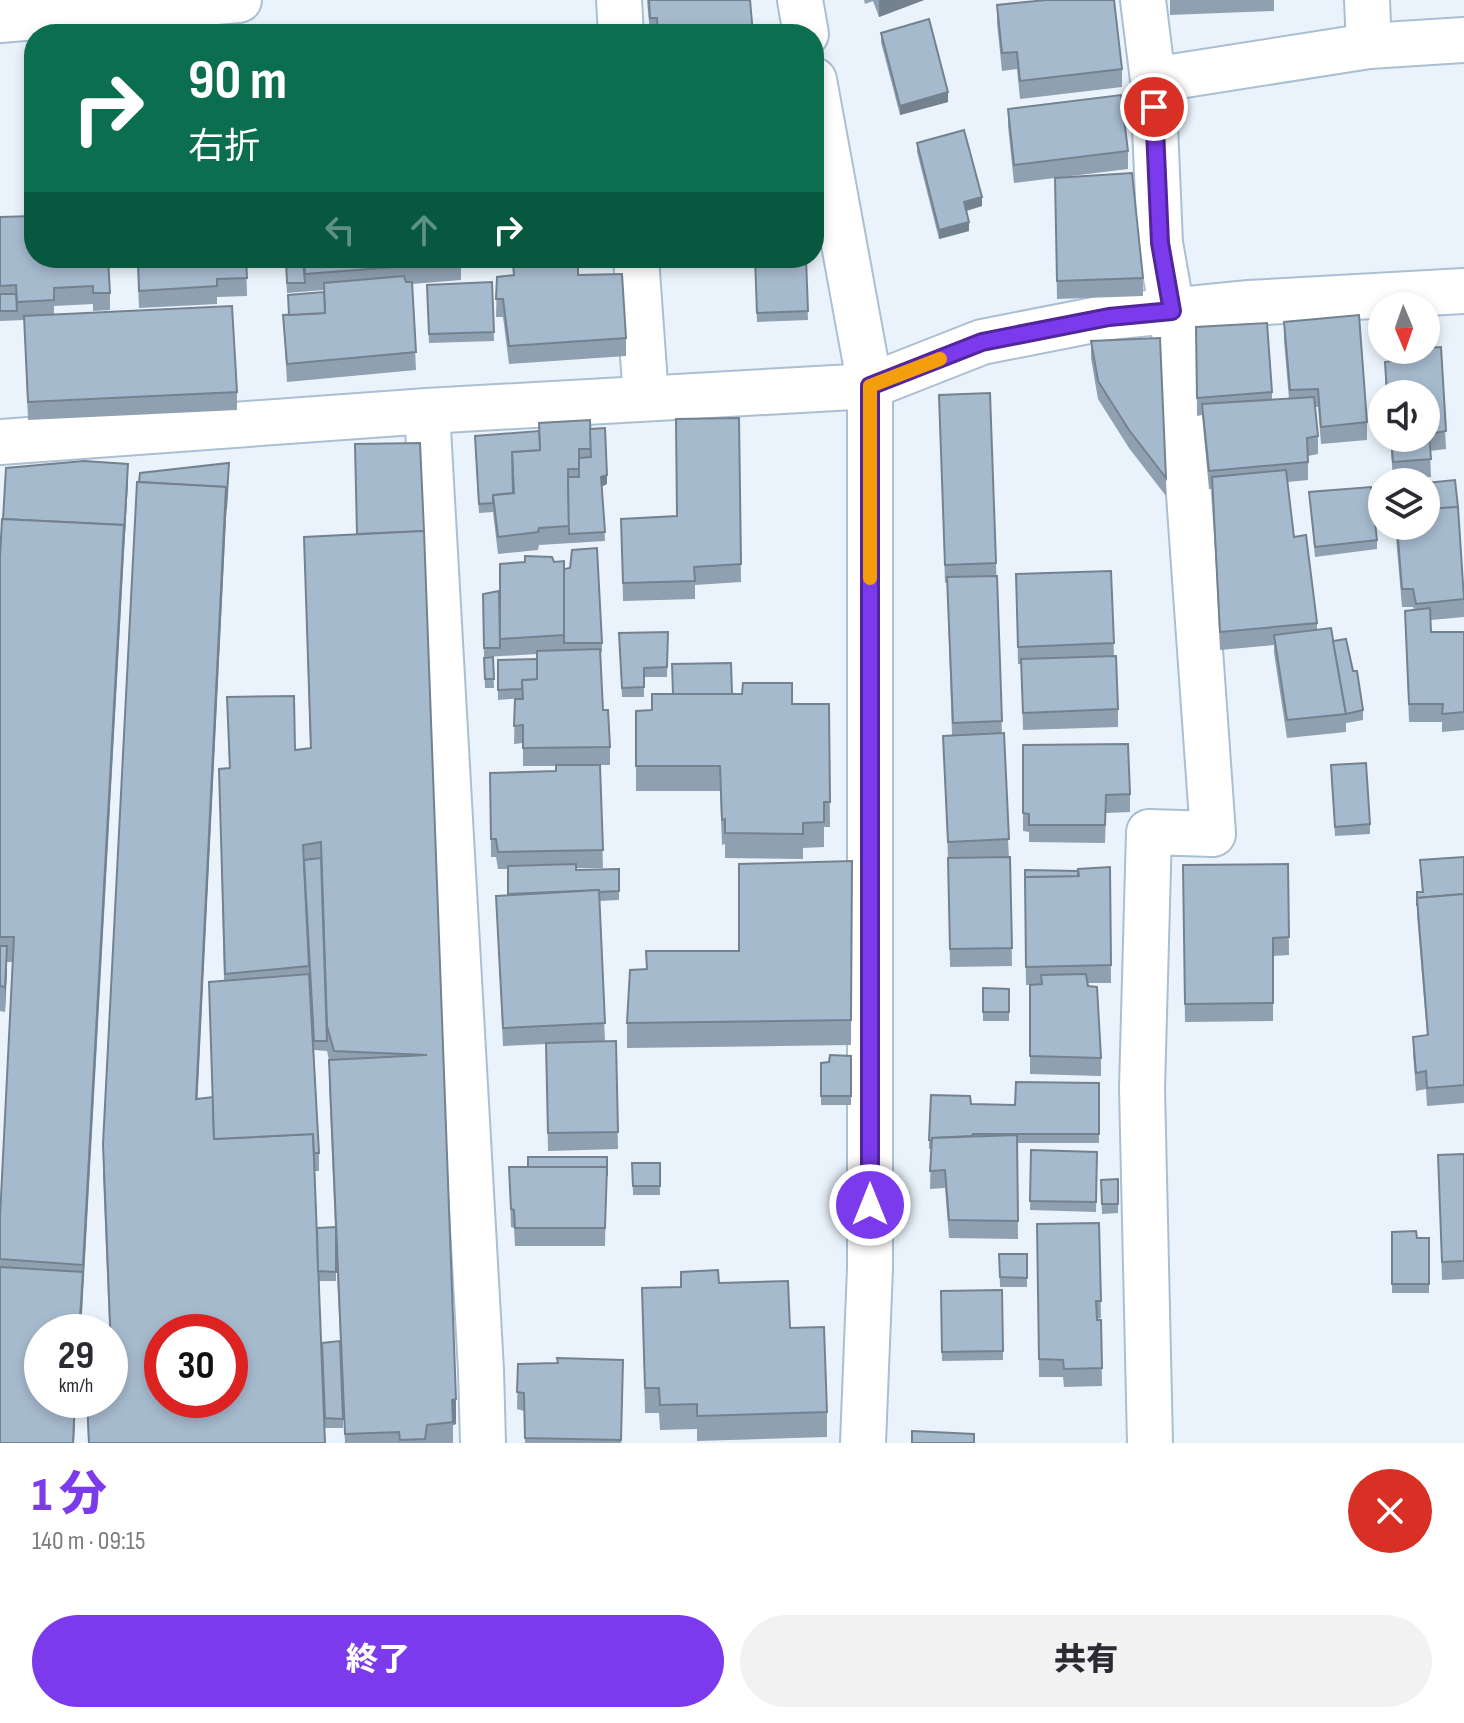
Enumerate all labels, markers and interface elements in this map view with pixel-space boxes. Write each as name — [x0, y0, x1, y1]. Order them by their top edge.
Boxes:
text: 90 m — [188, 48, 287, 115]
icon: right — [56, 56, 160, 160]
pin — [1120, 73, 1188, 141]
icon: arrive — [1132, 85, 1176, 129]
text: 右折 — [188, 126, 260, 169]
icon: left — [318, 208, 362, 252]
icon: ahead — [402, 208, 446, 252]
icon: right — [486, 208, 530, 252]
north arrow — [1368, 292, 1440, 364]
map controls — [1368, 292, 1440, 540]
button: sound — [1368, 380, 1440, 452]
button: layers — [1368, 468, 1440, 540]
position arrow — [828, 1163, 912, 1247]
speed limit sign: 30 — [144, 1314, 248, 1418]
text: 29 — [58, 1332, 94, 1380]
text: km/h — [59, 1374, 93, 1398]
text: 1 分 — [32, 1467, 107, 1524]
button: close — [1348, 1469, 1432, 1553]
text: 140 m · 09:15 — [32, 1526, 145, 1557]
button: 終了 — [32, 1615, 724, 1707]
button: 共有 — [740, 1615, 1432, 1707]

